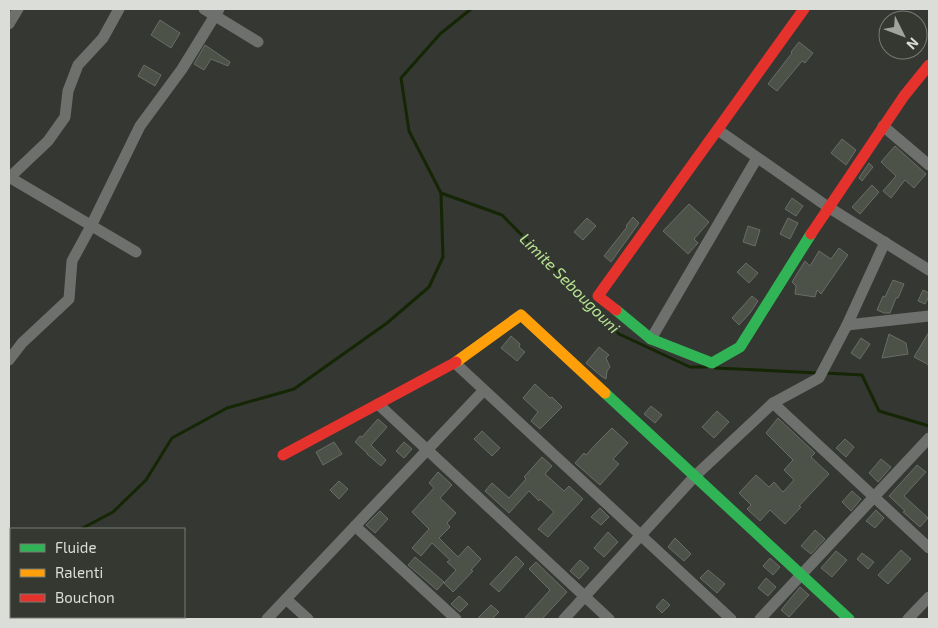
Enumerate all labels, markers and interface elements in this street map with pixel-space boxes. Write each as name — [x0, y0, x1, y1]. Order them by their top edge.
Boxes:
north arrow — [878, 10, 928, 60]
text: N — [903, 35, 923, 53]
water label: Limite Sebougouni — [516, 229, 624, 337]
legend — [10, 528, 185, 618]
text: Fluide — [55, 538, 96, 556]
text: Ralenti — [55, 563, 103, 581]
text: Bouchon — [55, 588, 115, 606]

